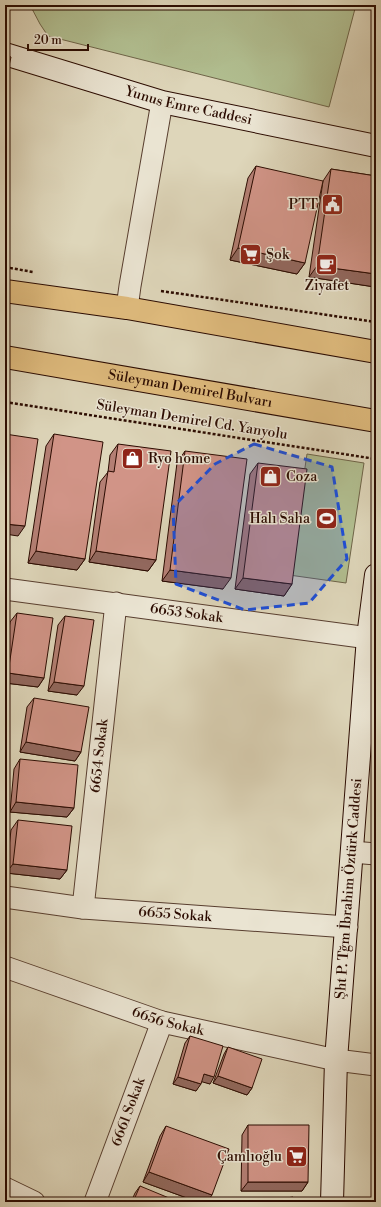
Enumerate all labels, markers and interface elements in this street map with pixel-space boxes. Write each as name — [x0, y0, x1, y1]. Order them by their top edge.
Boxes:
scale bar — [28, 26, 88, 52]
text: 20 m — [34, 33, 62, 48]
street label: Yunus Emre Caddesi — [122, 82, 254, 129]
public building icon: PTT — [320, 192, 346, 218]
place label: PTT — [288, 196, 318, 214]
supermarket icon: Şok — [238, 242, 264, 268]
place label: Şok — [266, 246, 290, 264]
cafe icon: Ziyafet — [314, 251, 340, 277]
place label: Ziyafet — [305, 277, 349, 295]
street label: Süleyman Demirel Bulvarı — [107, 366, 274, 412]
street label: Süleyman Demirel Cd. Yanyolu — [95, 396, 289, 444]
shop icon: Ryo home — [120, 446, 146, 472]
place label: Ryo home — [148, 450, 210, 468]
shop icon: Coza — [257, 464, 283, 490]
place label: Coza — [286, 468, 318, 486]
sports icon: Halı Saha — [313, 506, 339, 532]
place label: Halı Saha — [250, 510, 311, 528]
street label: 6653 Sokak — [149, 600, 225, 627]
street label: 6654 Sokak — [87, 717, 112, 794]
street label: Şht P. Tğm İbrahim Öztürk Caddesi — [332, 777, 366, 1000]
street label: 6655 Sokak — [138, 903, 213, 926]
street label: 6656 Sokak — [129, 1003, 206, 1040]
street label: 6661 Sokak — [107, 1074, 150, 1149]
supermarket icon: Çamlıoğlu — [284, 1144, 310, 1170]
place label: Çamlıoğlu — [217, 1148, 282, 1166]

